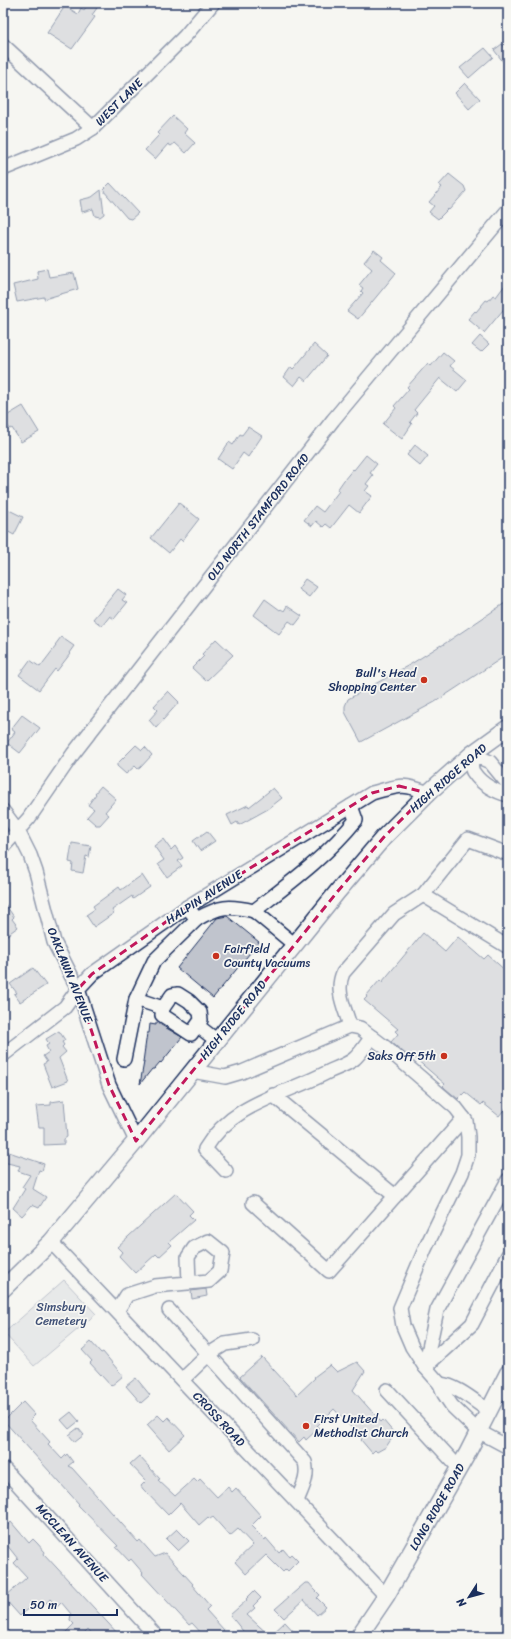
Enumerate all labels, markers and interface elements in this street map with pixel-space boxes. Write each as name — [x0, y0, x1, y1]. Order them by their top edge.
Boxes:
street label: WEST LANE — [90, 72, 149, 131]
street label: OLD NORTH STAMFORD ROAD — [201, 448, 316, 586]
place label: Bull's Head Shopping Center — [328, 662, 418, 698]
marker: Bull's Head Shopping Center — [419, 675, 429, 685]
street label: HIGH RIDGE ROAD — [404, 737, 493, 818]
street label: HALPIN AVENUE — [161, 863, 248, 930]
street label: OAKLAWN AVENUE — [41, 924, 100, 1027]
place label: Fairfield County Vacuums — [224, 938, 310, 974]
marker: Fairfield County Vacuums — [211, 951, 221, 961]
street label: HIGH RIDGE ROAD — [194, 974, 273, 1065]
place label: Saks Off 5th — [367, 1045, 436, 1067]
marker: Saks Off 5th — [439, 1051, 449, 1061]
park label: Simsbury Cemetery — [35, 1296, 87, 1332]
street label: CROSS ROAD — [187, 1386, 251, 1452]
place label: First United Methodist Church — [314, 1408, 409, 1444]
marker: First United Methodist Church — [301, 1421, 311, 1431]
street label: LONG RIDGE ROAD — [403, 1458, 471, 1555]
street label: MCCLEAN AVENUE — [30, 1498, 115, 1589]
north arrow — [449, 1577, 489, 1617]
scale bar — [24, 1591, 117, 1617]
text: 50 m — [30, 1594, 57, 1616]
text: N — [451, 1594, 472, 1612]

